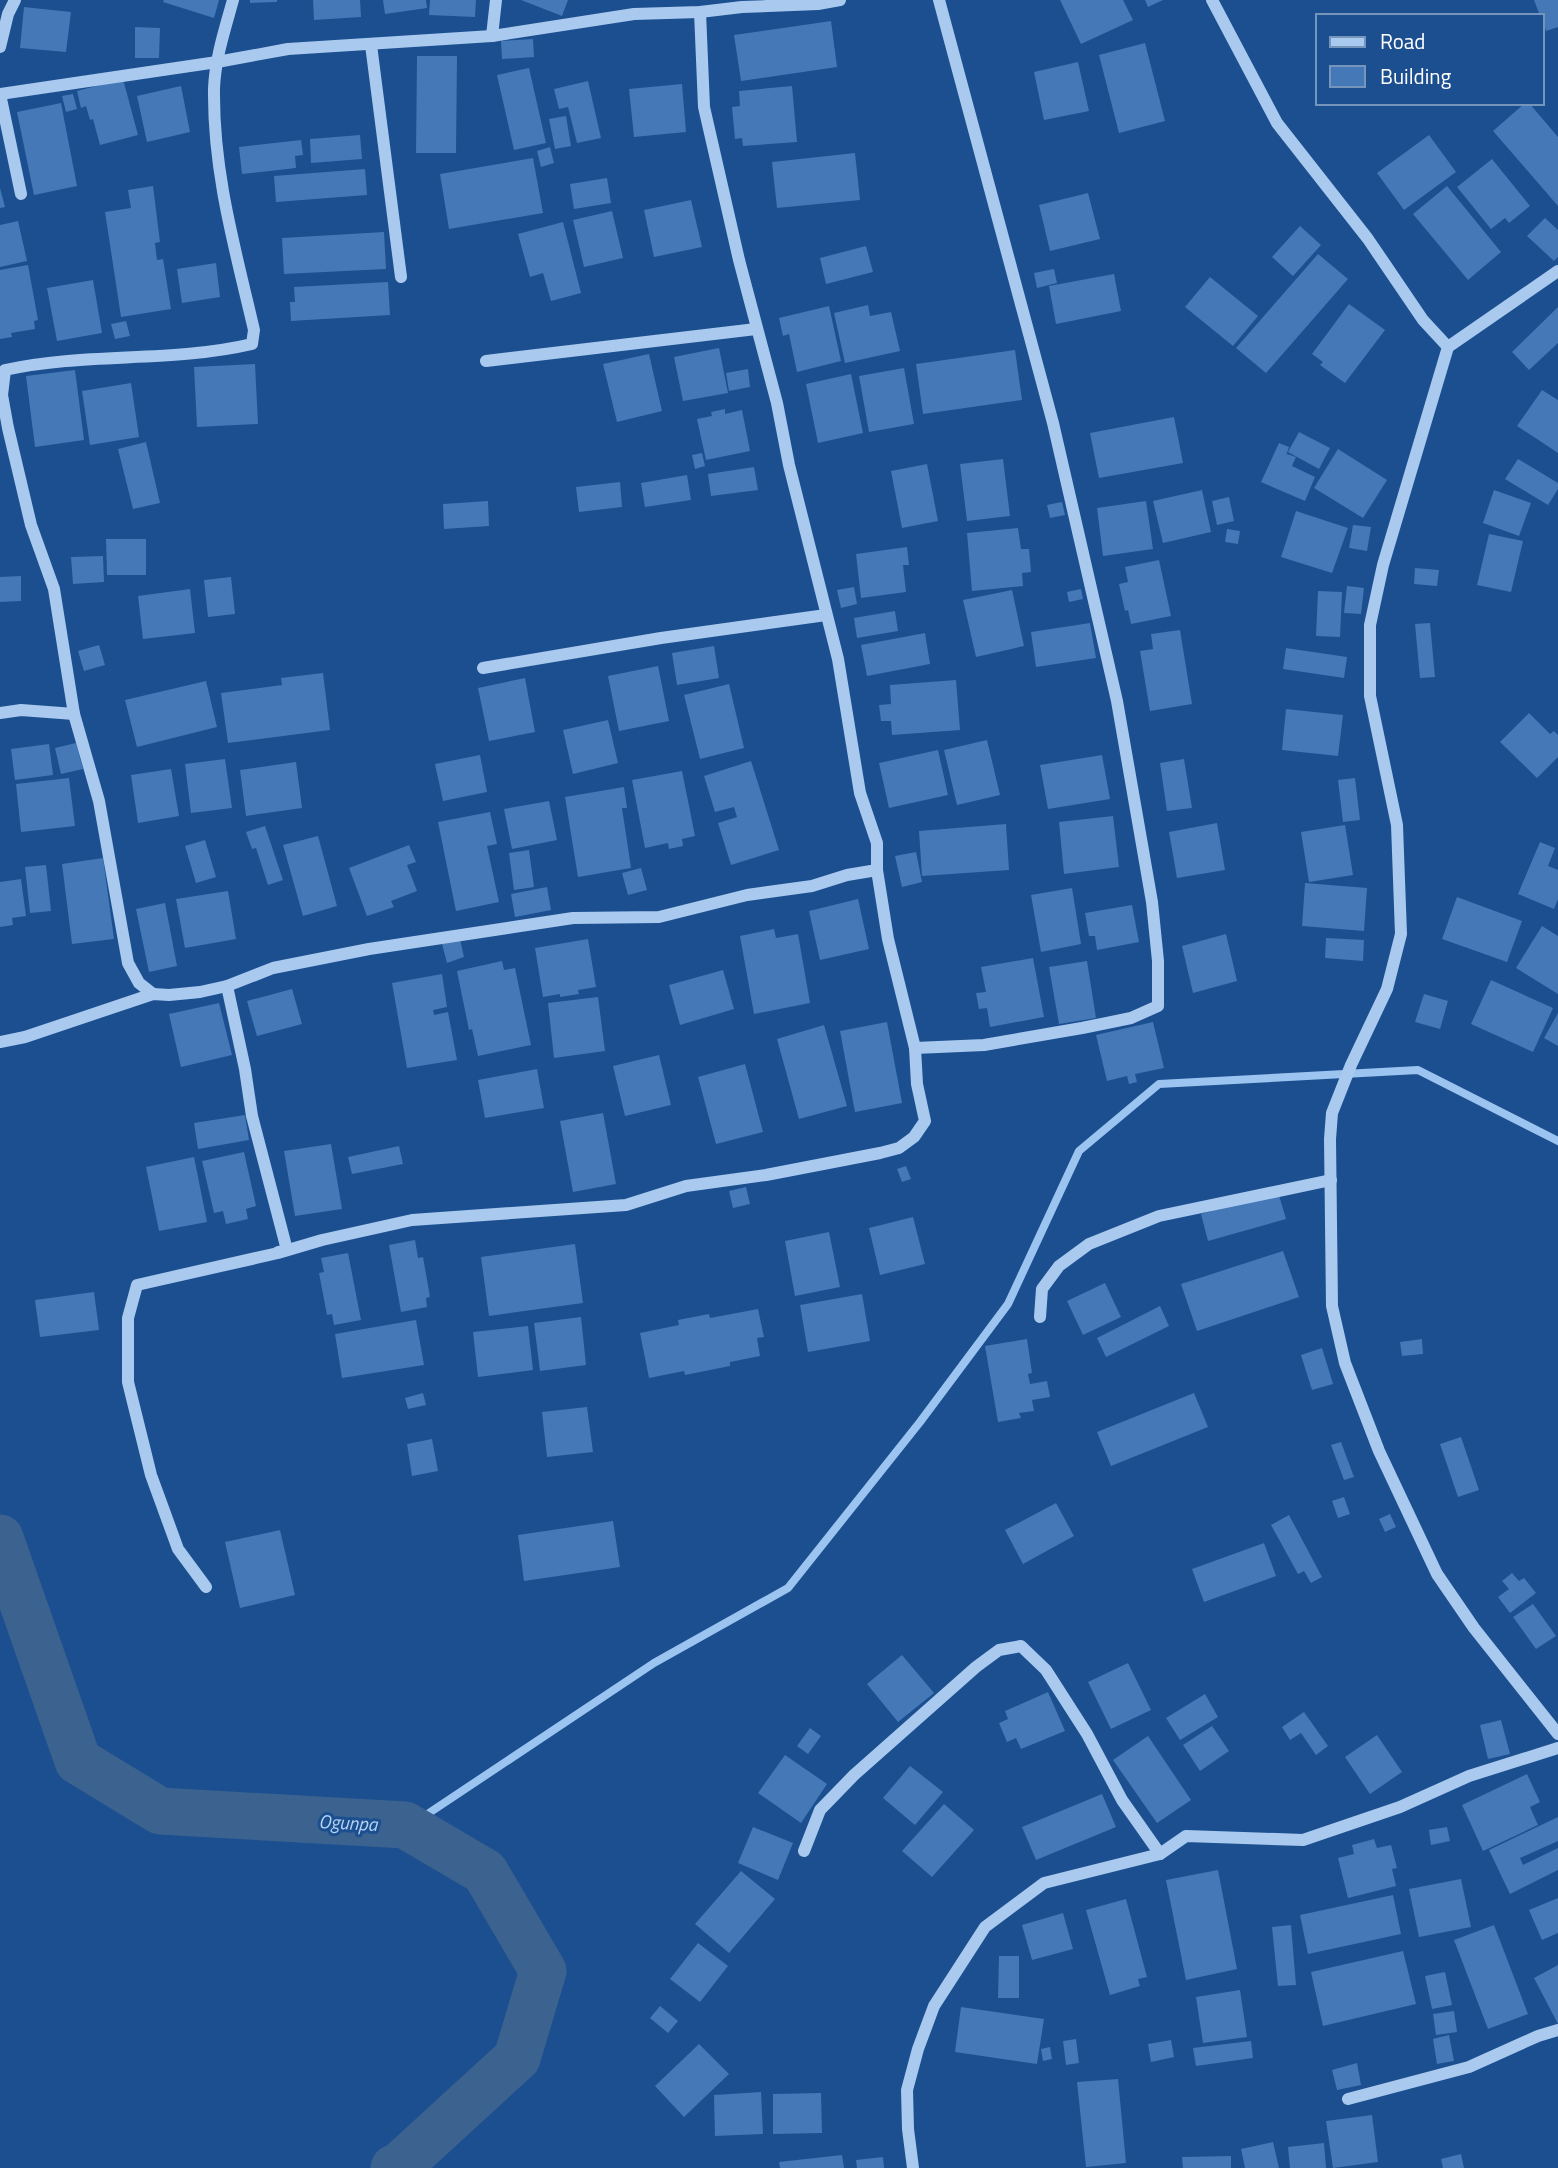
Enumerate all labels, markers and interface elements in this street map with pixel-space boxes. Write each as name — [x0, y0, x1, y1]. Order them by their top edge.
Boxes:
legend — [1316, 14, 1544, 105]
text: Road — [1380, 25, 1425, 57]
text: Building — [1380, 60, 1452, 92]
water label: Ogunpa — [318, 1806, 380, 1838]

